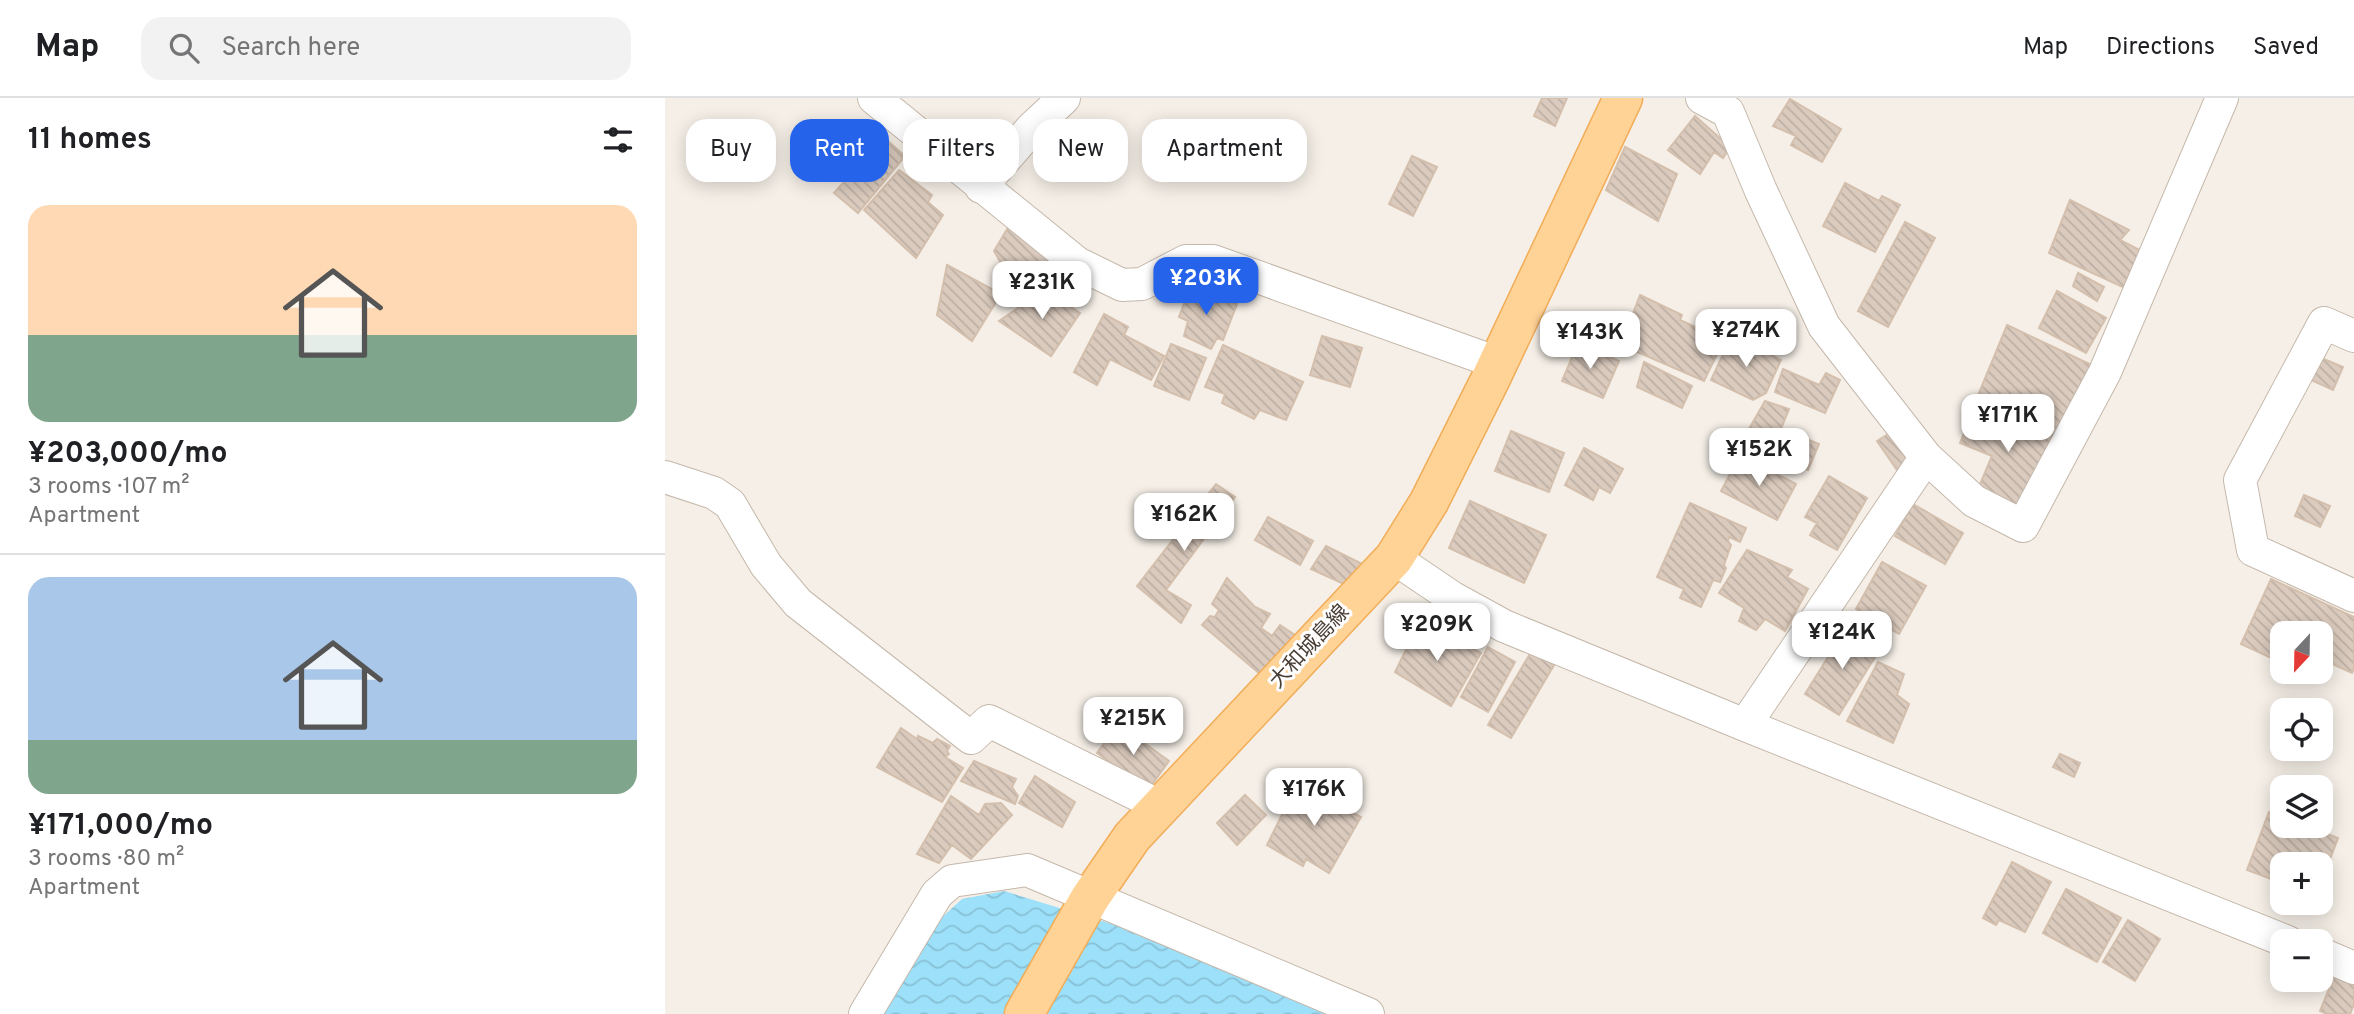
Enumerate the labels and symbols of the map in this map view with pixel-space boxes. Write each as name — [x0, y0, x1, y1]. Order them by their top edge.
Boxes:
pin: ¥203K — [1157, 258, 1255, 317]
pin: ¥231K — [993, 262, 1091, 321]
pin: ¥274K — [1697, 310, 1795, 369]
pin: ¥143K — [1541, 312, 1639, 371]
pin: ¥171K — [1959, 394, 2057, 454]
pin: ¥152K — [1710, 428, 1808, 488]
pin: ¥162K — [1135, 494, 1233, 553]
street label: 大和城島線 — [1264, 599, 1356, 695]
pin: ¥209K — [1388, 603, 1486, 663]
pin: ¥124K — [1793, 612, 1891, 671]
north arrow — [2270, 621, 2333, 684]
pin: ¥215K — [1084, 698, 1182, 757]
pin: ¥176K — [1265, 768, 1363, 828]

